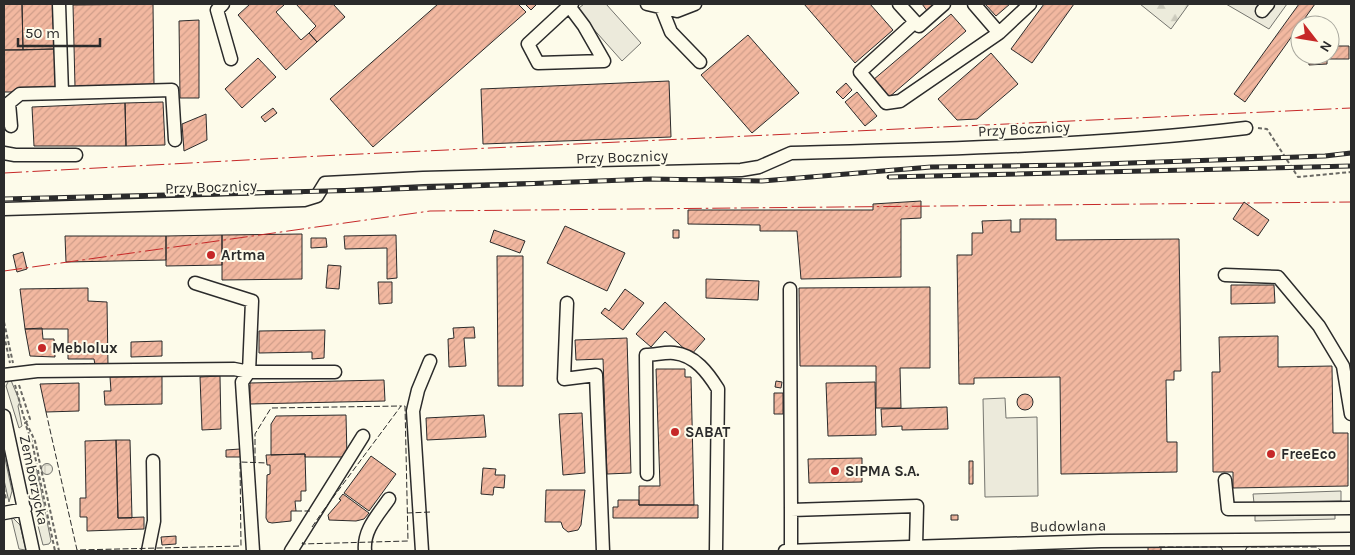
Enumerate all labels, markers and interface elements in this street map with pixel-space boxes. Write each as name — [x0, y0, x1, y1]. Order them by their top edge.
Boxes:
scale bar — [18, 15, 100, 47]
north arrow — [1290, 15, 1340, 65]
text: 50 m — [25, 24, 60, 42]
text: N — [1316, 38, 1336, 55]
street label: Przy Bocznicy — [978, 118, 1070, 140]
street label: Przy Bocznicy — [576, 146, 668, 168]
street label: Przy Bocznicy — [165, 176, 257, 198]
place label: Artma — [221, 246, 265, 264]
marker: Artma — [205, 249, 217, 261]
place label: Meblolux — [52, 339, 118, 357]
marker: Meblolux — [36, 342, 48, 354]
place label: SABAT — [685, 423, 730, 441]
marker: SABAT — [669, 426, 681, 438]
street label: Zemborzycka — [16, 433, 52, 527]
place label: FreeEco — [1281, 445, 1336, 463]
marker: FreeEco — [1265, 448, 1277, 460]
place label: SIPMA S.A. — [845, 462, 920, 480]
marker: SIPMA S.A. — [829, 465, 841, 477]
street label: Budowlana — [1030, 516, 1106, 536]

